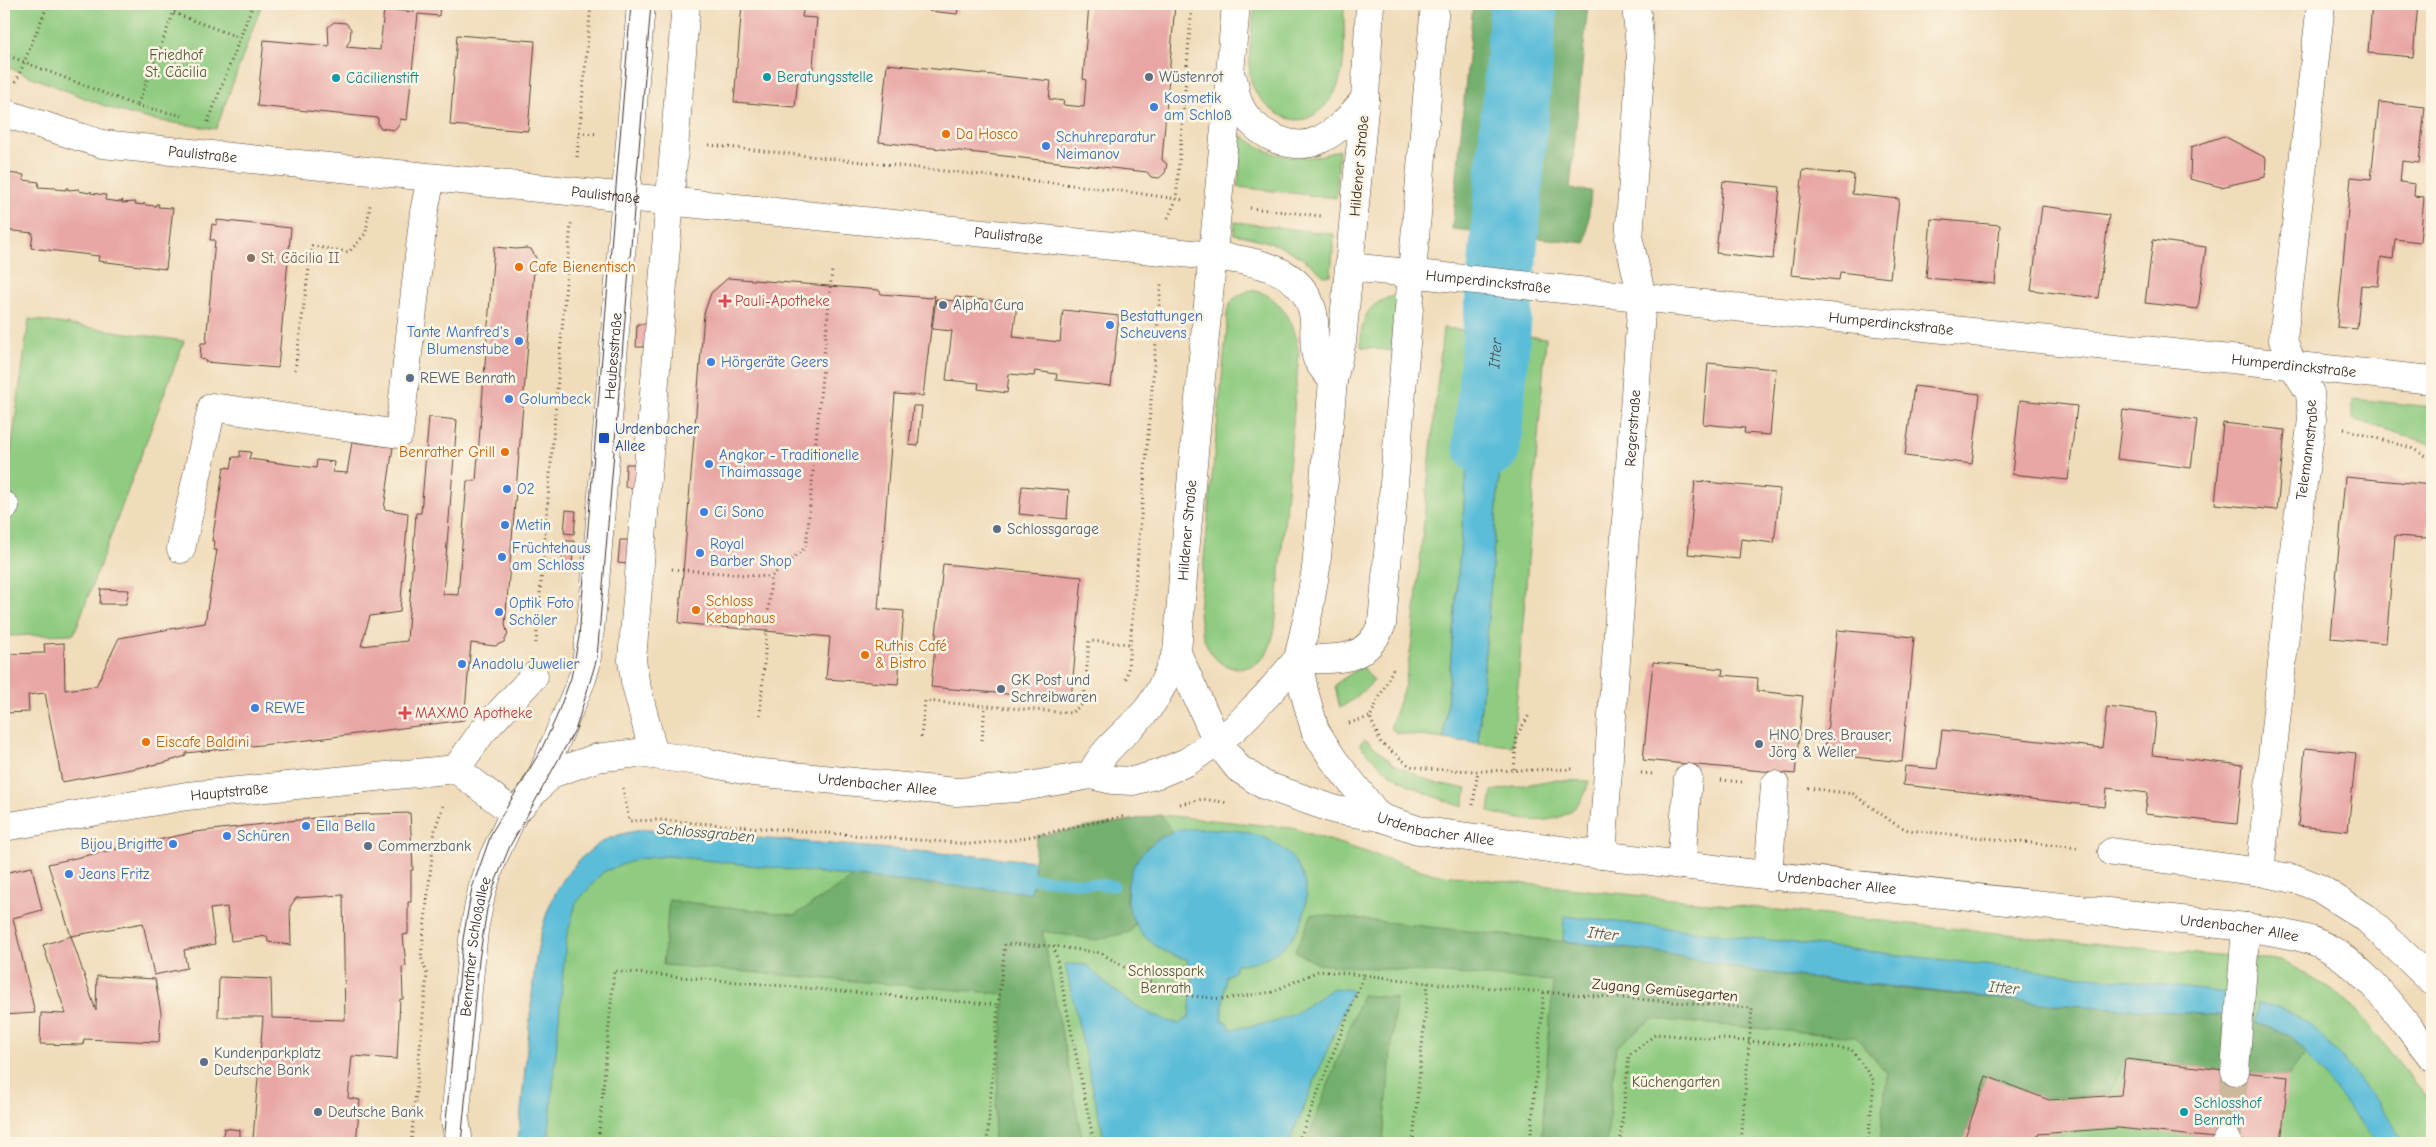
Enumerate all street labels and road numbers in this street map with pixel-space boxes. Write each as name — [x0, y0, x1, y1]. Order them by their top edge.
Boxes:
street label: Hildener Straße — [1346, 114, 1372, 217]
street label: Paulistraße — [167, 142, 239, 167]
street label: Paulistraße — [570, 182, 642, 207]
street label: Paulistraße — [973, 223, 1044, 248]
street label: Humperdinckstraße — [1425, 266, 1552, 297]
street label: Humperdinckstraße — [1828, 308, 1955, 339]
street label: Heubesstraße — [601, 311, 626, 400]
street label: Humperdinckstraße — [2231, 350, 2358, 381]
street label: Regerstraße — [1621, 389, 1644, 467]
street label: Telemannstraße — [2292, 398, 2321, 501]
street label: Hildener Straße — [1174, 478, 1200, 581]
street label: Urdenbacher Allee — [817, 769, 938, 799]
street label: Hauptstraße — [190, 779, 269, 805]
street label: Urdenbacher Allee — [1375, 808, 1496, 850]
street label: Urdenbacher Allee — [1776, 867, 1898, 898]
street label: Benrather Schloßallee — [456, 874, 495, 1017]
street label: Urdenbacher Allee — [2179, 911, 2301, 946]
street label: Zugang Gemüsegarten — [1591, 975, 1739, 1005]

